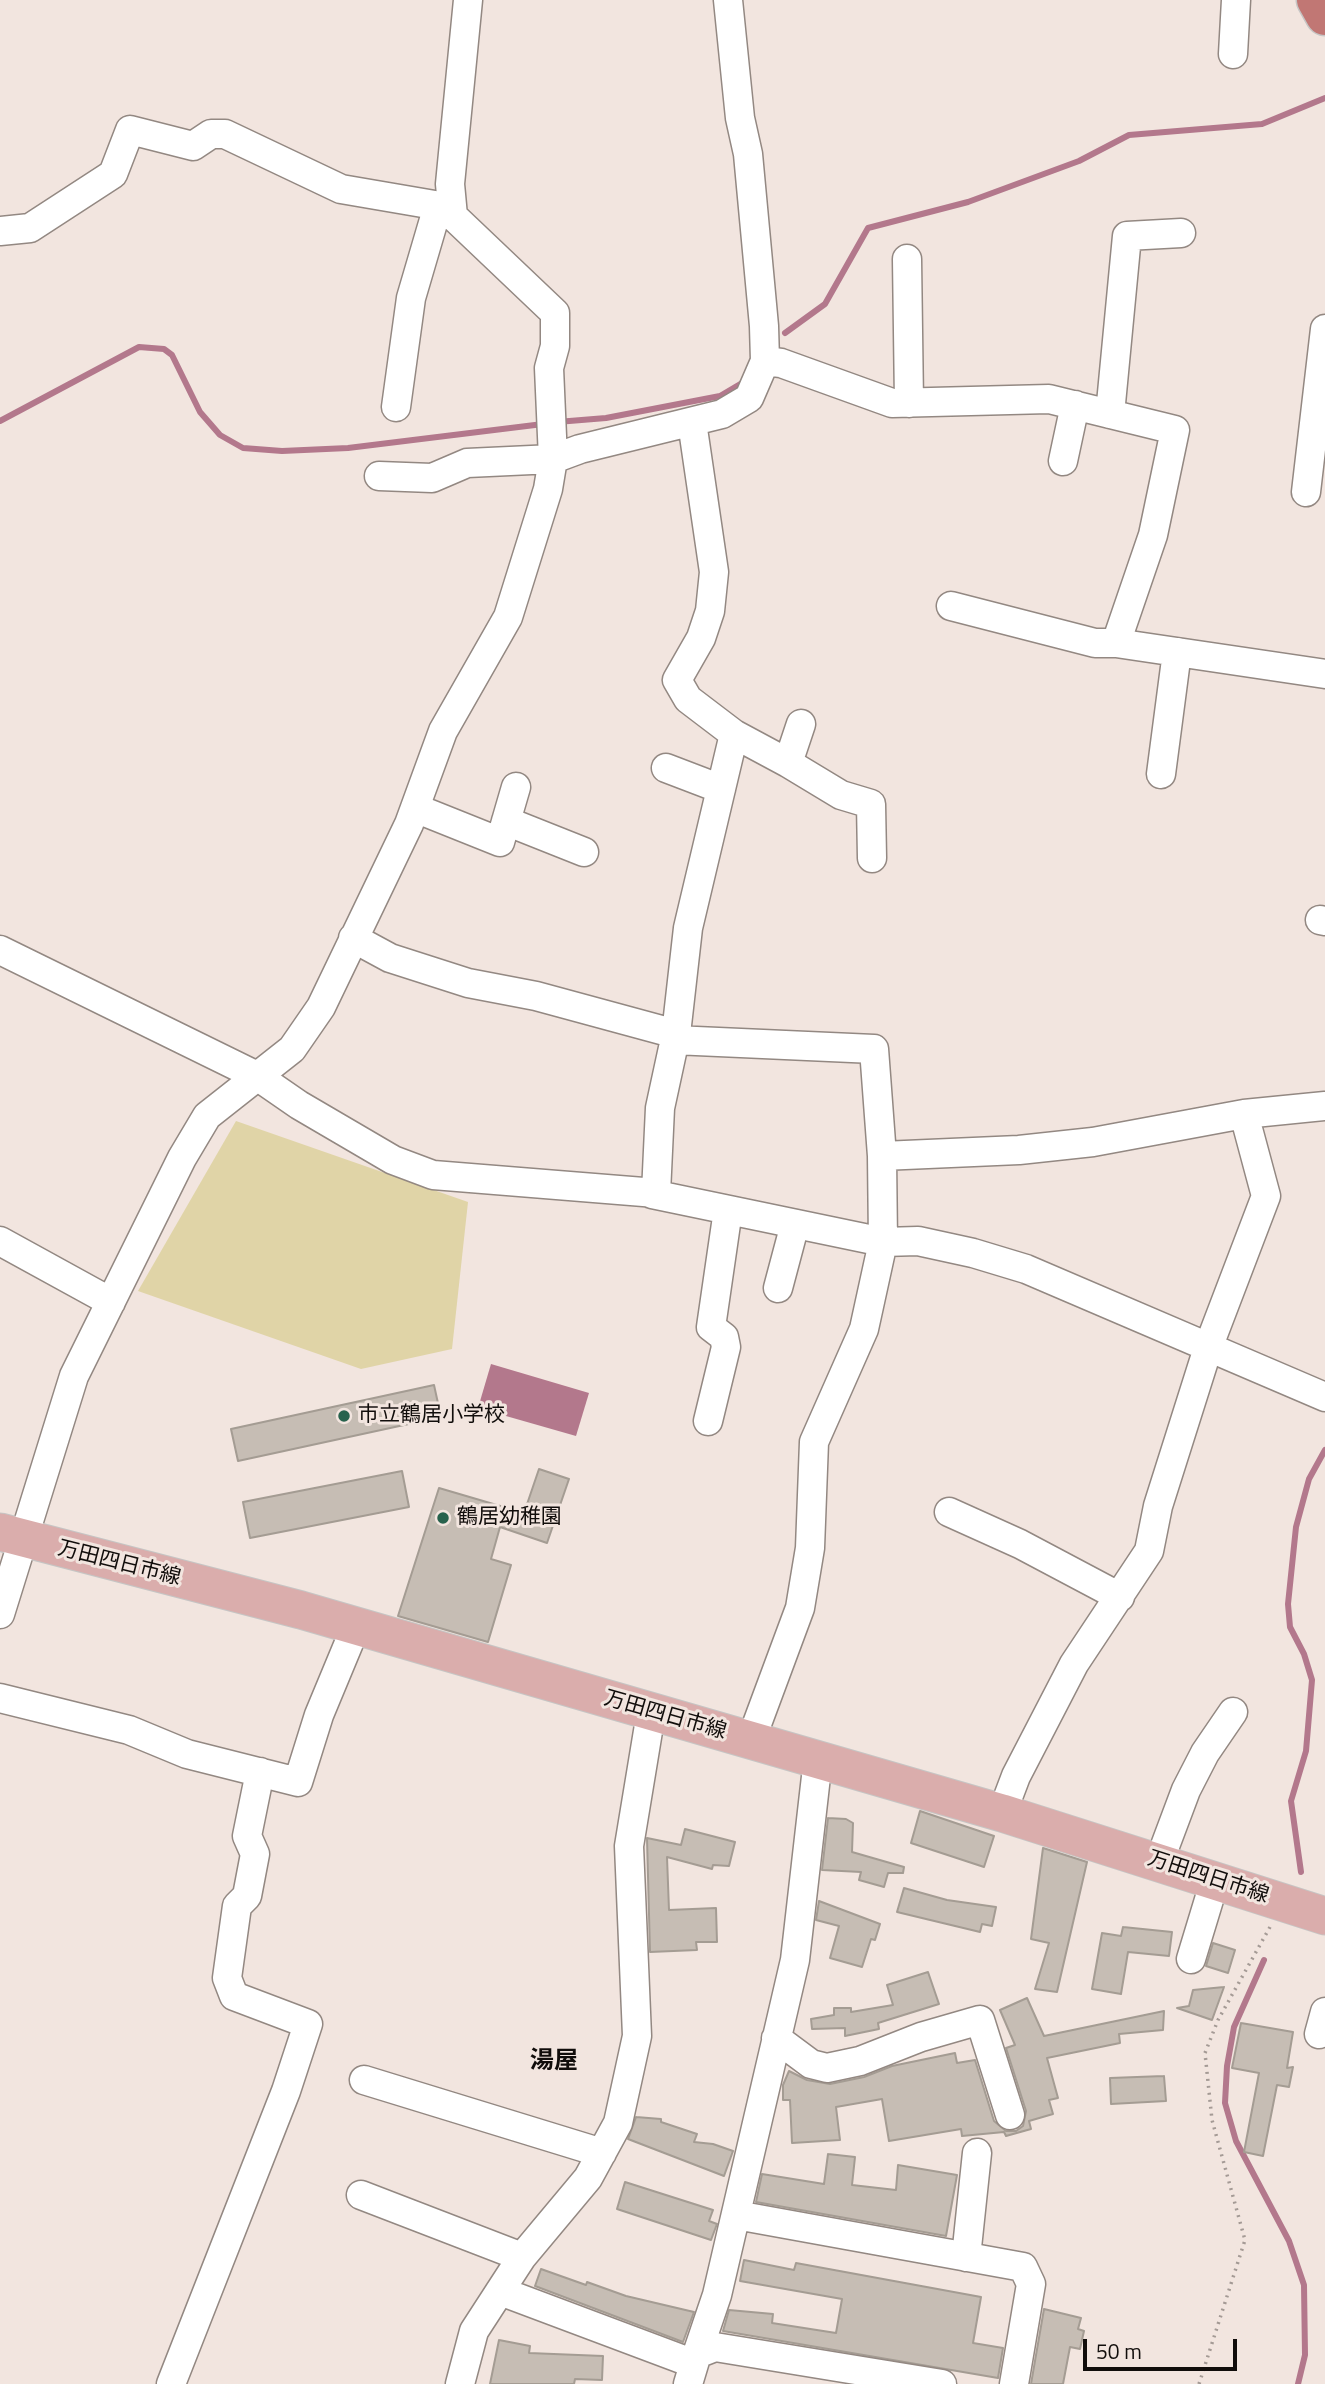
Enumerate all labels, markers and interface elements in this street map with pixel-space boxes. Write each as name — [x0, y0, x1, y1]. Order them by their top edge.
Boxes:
place label: 市立鶴居小学校 — [358, 1403, 505, 1429]
marker: 市立鶴居小学校 — [336, 1408, 352, 1424]
place label: 鶴居幼稚園 — [457, 1505, 562, 1531]
marker: 鶴居幼稚園 — [435, 1510, 451, 1526]
street label: 万田四日市線 — [55, 1537, 183, 1591]
street label: 万田四日市線 — [601, 1687, 729, 1745]
street label: 万田四日市線 — [1144, 1847, 1272, 1909]
district label: 湯屋 — [530, 2048, 578, 2076]
scale bar — [1087, 2324, 1241, 2368]
text: 50 m — [1096, 2335, 1142, 2367]

